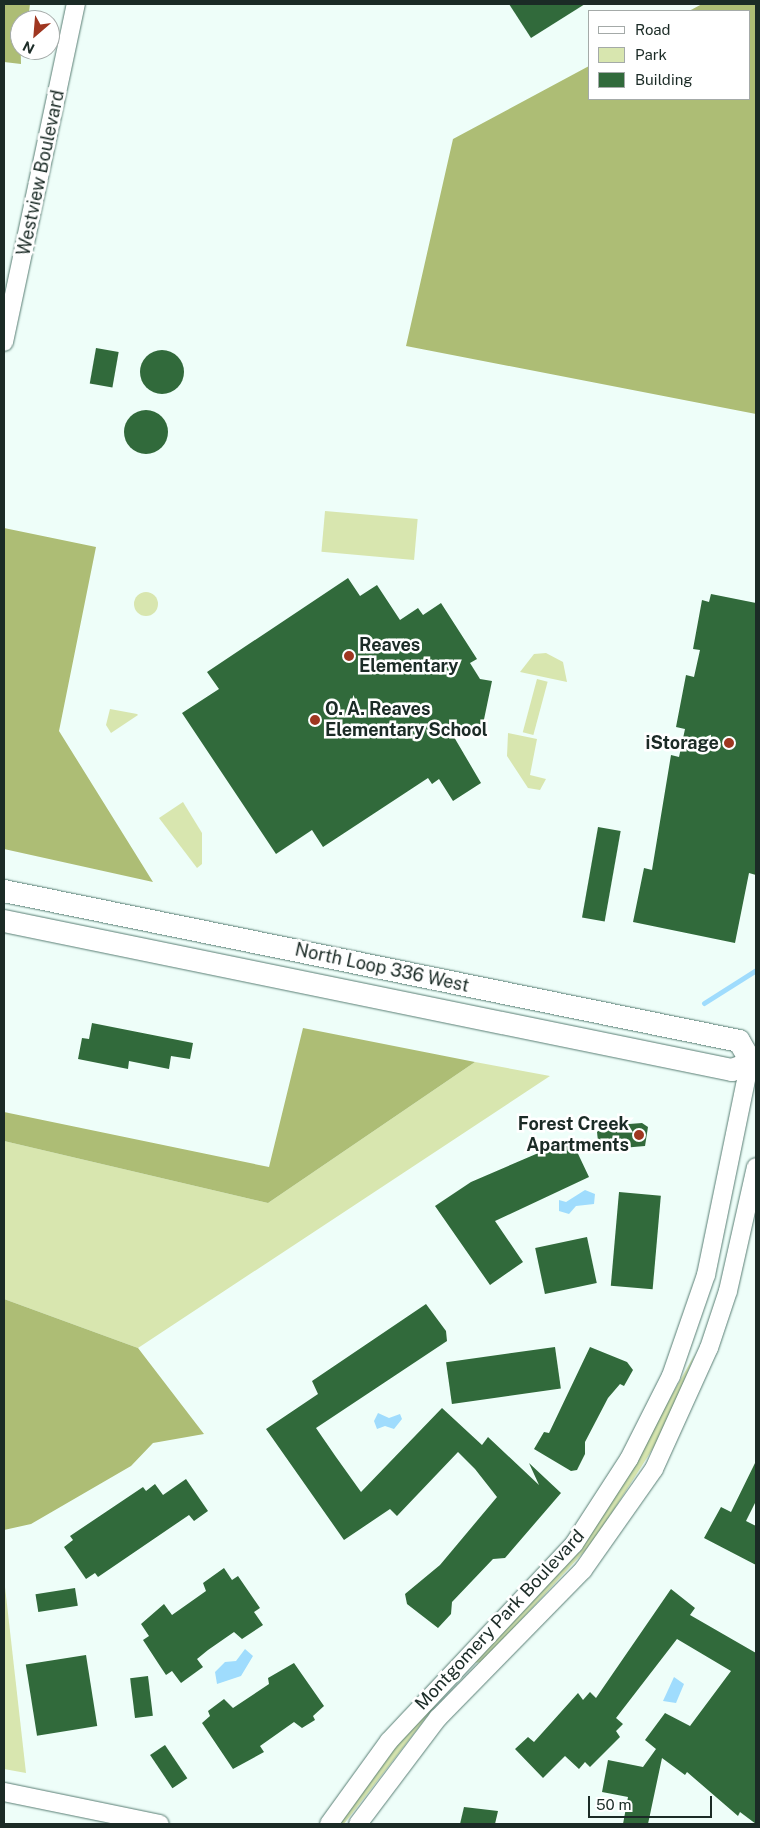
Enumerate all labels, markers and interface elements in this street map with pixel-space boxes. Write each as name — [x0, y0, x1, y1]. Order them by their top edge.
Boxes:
north arrow — [10, 10, 60, 60]
legend — [588, 10, 750, 100]
text: Road — [635, 21, 671, 38]
text: N — [20, 38, 37, 57]
text: Park — [635, 46, 667, 63]
text: Building — [635, 71, 693, 88]
street label: Westview Boulevard — [13, 88, 69, 258]
place label: Reaves Elementary — [359, 635, 458, 678]
marker: Reaves Elementary — [343, 650, 355, 662]
place label: O. A. Reaves Elementary School — [325, 699, 488, 742]
marker: O. A. Reaves Elementary School — [309, 714, 321, 726]
place label: iStorage — [646, 732, 719, 754]
marker: iStorage — [723, 737, 735, 749]
street label: North Loop 336 West — [293, 939, 471, 997]
place label: Forest Creek Apartments — [518, 1114, 629, 1156]
marker: Forest Creek Apartments — [633, 1129, 645, 1141]
street label: Montgomery Park Boulevard — [411, 1525, 589, 1715]
scale bar — [590, 1786, 714, 1818]
text: 50 m — [596, 1796, 631, 1813]

